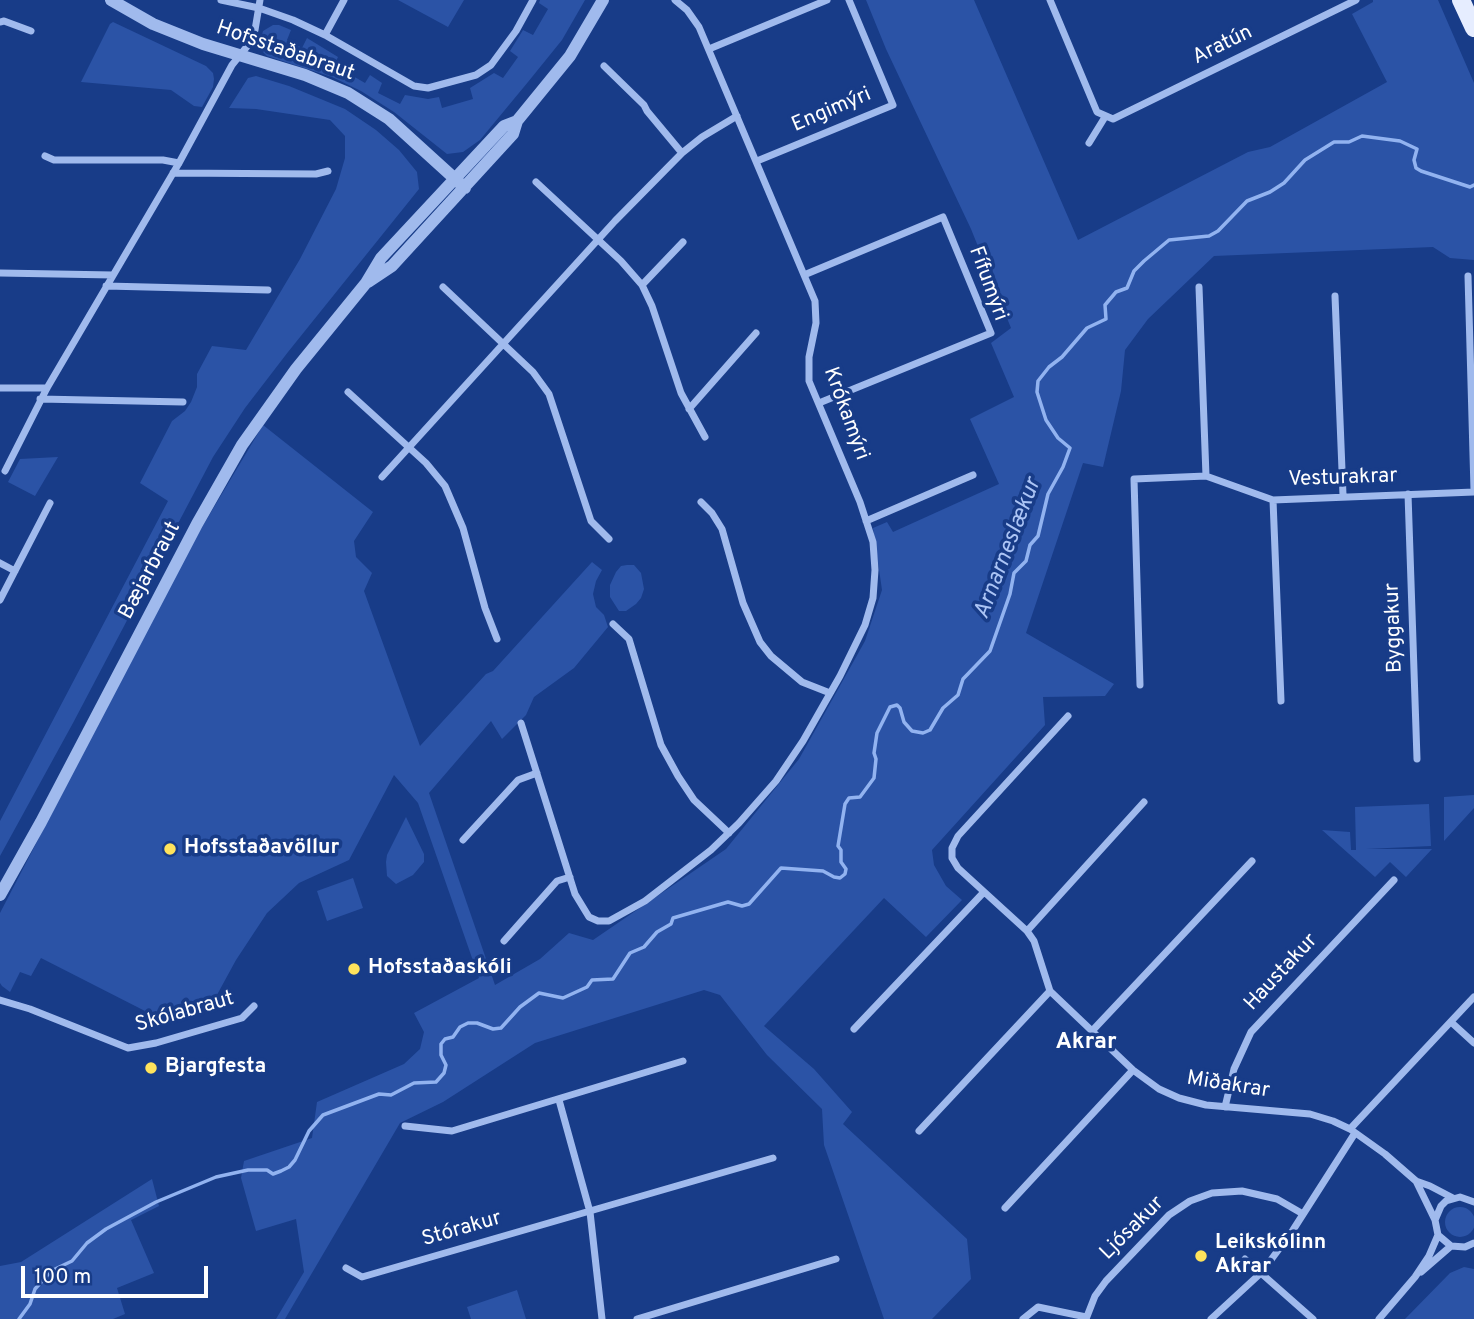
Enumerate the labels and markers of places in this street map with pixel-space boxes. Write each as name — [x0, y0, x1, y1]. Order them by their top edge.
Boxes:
place label: Hofsstaðavöllur — [184, 836, 339, 862]
marker: Hofsstaðavöllur — [162, 841, 178, 857]
place label: Hofsstaðaskóli — [368, 956, 512, 982]
marker: Hofsstaðaskóli — [346, 961, 362, 977]
place label: Bjargfesta — [165, 1055, 266, 1081]
marker: Bjargfesta — [143, 1060, 159, 1076]
place label: Leikskólinn Akrar — [1215, 1231, 1326, 1281]
marker: Leikskólinn Akrar — [1193, 1248, 1209, 1264]

